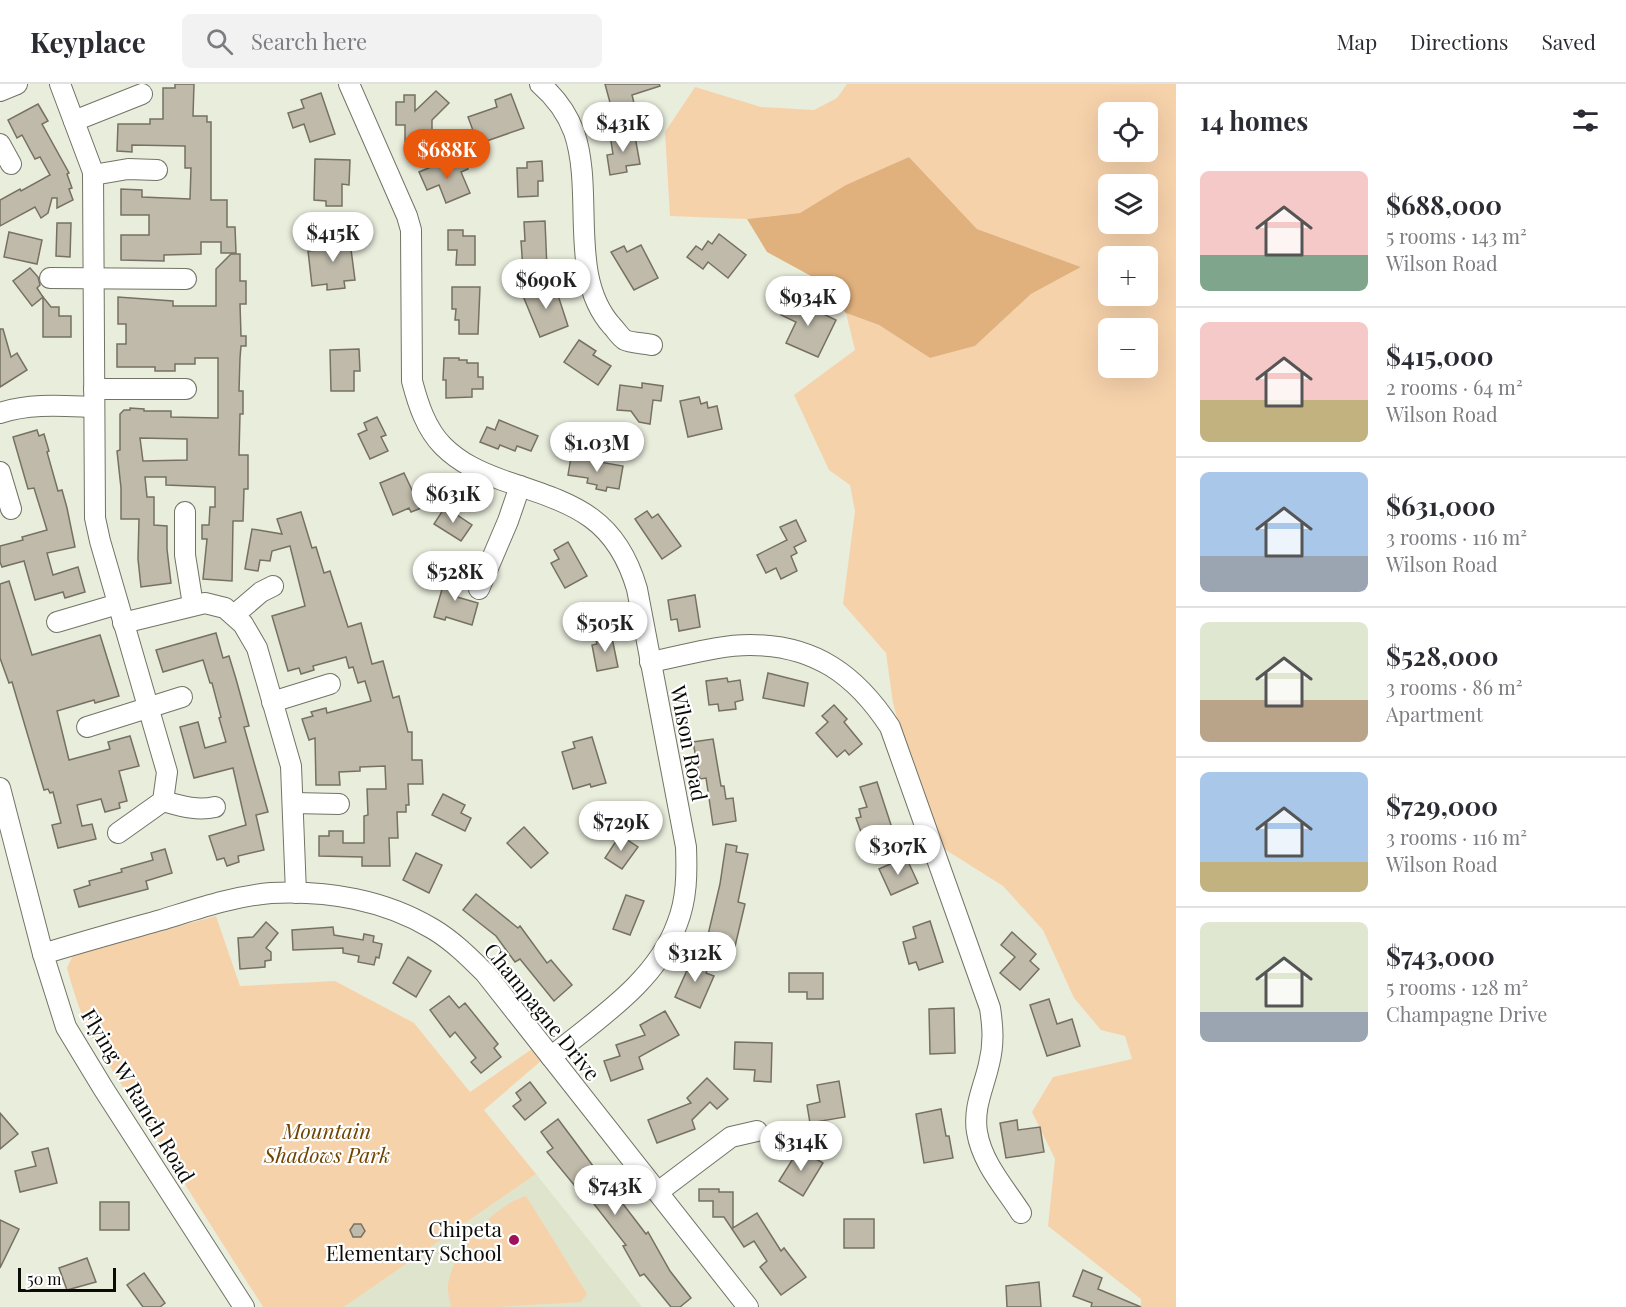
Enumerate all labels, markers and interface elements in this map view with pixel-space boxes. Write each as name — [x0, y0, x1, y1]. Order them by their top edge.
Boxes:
search box — [182, 14, 602, 68]
text: Keyplace — [30, 23, 146, 60]
icon: search — [203, 25, 236, 58]
text: Search here — [251, 26, 367, 56]
text: Map — [1336, 27, 1377, 55]
text: Directions — [1410, 27, 1508, 55]
text: Saved — [1541, 27, 1596, 55]
pin: $431K — [581, 102, 665, 153]
map controls — [1098, 102, 1158, 378]
button: locate — [1098, 102, 1158, 162]
text: 14 homes — [1200, 103, 1308, 138]
icon: filters — [1569, 104, 1602, 137]
text: $431K — [596, 108, 650, 135]
pin: $688K — [405, 129, 489, 180]
text: $688K — [417, 135, 477, 162]
button: layers — [1098, 174, 1158, 234]
text: $688,000 — [1386, 187, 1502, 222]
icon: home — [1248, 195, 1320, 267]
pin: $415K — [291, 212, 375, 263]
text: $415K — [307, 218, 359, 245]
text: 5 rooms · 143 m² — [1386, 222, 1527, 249]
button: + — [1098, 246, 1158, 306]
text: Wilson Road — [1386, 249, 1498, 276]
pin: $690K — [504, 259, 588, 310]
text: $690K — [516, 265, 576, 292]
pin: $934K — [766, 276, 850, 327]
text: $934K — [779, 282, 837, 309]
button: − — [1098, 318, 1158, 378]
text: $415,000 — [1386, 338, 1494, 373]
icon: home — [1248, 346, 1320, 418]
text: 2 rooms · 64 m² — [1386, 373, 1523, 400]
text: Wilson Road — [1386, 400, 1498, 427]
pin: $1.03M — [548, 422, 646, 473]
text: $1.03M — [564, 428, 630, 455]
pin: $631K — [411, 473, 495, 524]
text: $631K — [426, 479, 480, 506]
text: $631,000 — [1386, 488, 1496, 523]
icon: home — [1248, 496, 1320, 568]
text: 3 rooms · 116 m² — [1386, 523, 1527, 550]
text: Wilson Road — [1386, 550, 1498, 577]
pin: $528K — [413, 551, 497, 602]
text: $528K — [427, 557, 483, 584]
pin: $505K — [563, 602, 647, 653]
text: $505K — [576, 608, 634, 635]
text: $528,000 — [1386, 638, 1498, 673]
icon: home — [1248, 646, 1320, 718]
text: 3 rooms · 86 m² — [1386, 673, 1523, 700]
street label: Wilson Road — [665, 682, 715, 803]
text: Apartment — [1386, 700, 1483, 727]
text: $729,000 — [1386, 788, 1498, 823]
icon: home — [1248, 796, 1320, 868]
pin: $729K — [579, 801, 663, 852]
text: $729K — [593, 807, 649, 834]
text: 3 rooms · 116 m² — [1386, 823, 1527, 850]
pin: $307K — [856, 825, 940, 876]
text: $307K — [869, 831, 927, 858]
text: Wilson Road — [1386, 850, 1498, 877]
pin: $312K — [653, 932, 737, 983]
street label: Champagne Drive — [479, 936, 607, 1086]
text: $312K — [668, 938, 722, 965]
text: $743,000 — [1386, 938, 1495, 973]
icon: home — [1248, 946, 1320, 1018]
text: 5 rooms · 128 m² — [1386, 973, 1528, 1000]
text: Champagne Drive — [1386, 1000, 1547, 1027]
street label: Flying W Ranch Road — [76, 1003, 202, 1187]
park label: Mountain Shadows Park — [263, 1116, 390, 1168]
pin: $314K — [759, 1121, 843, 1172]
text: $314K — [774, 1127, 828, 1154]
pin: $743K — [573, 1165, 657, 1216]
text: $743K — [588, 1171, 642, 1198]
place label: Chipeta Elementary School — [326, 1214, 503, 1266]
marker: Chipeta Elementary School — [507, 1233, 521, 1247]
scale bar — [18, 1265, 116, 1292]
text: 50 m — [27, 1268, 61, 1289]

